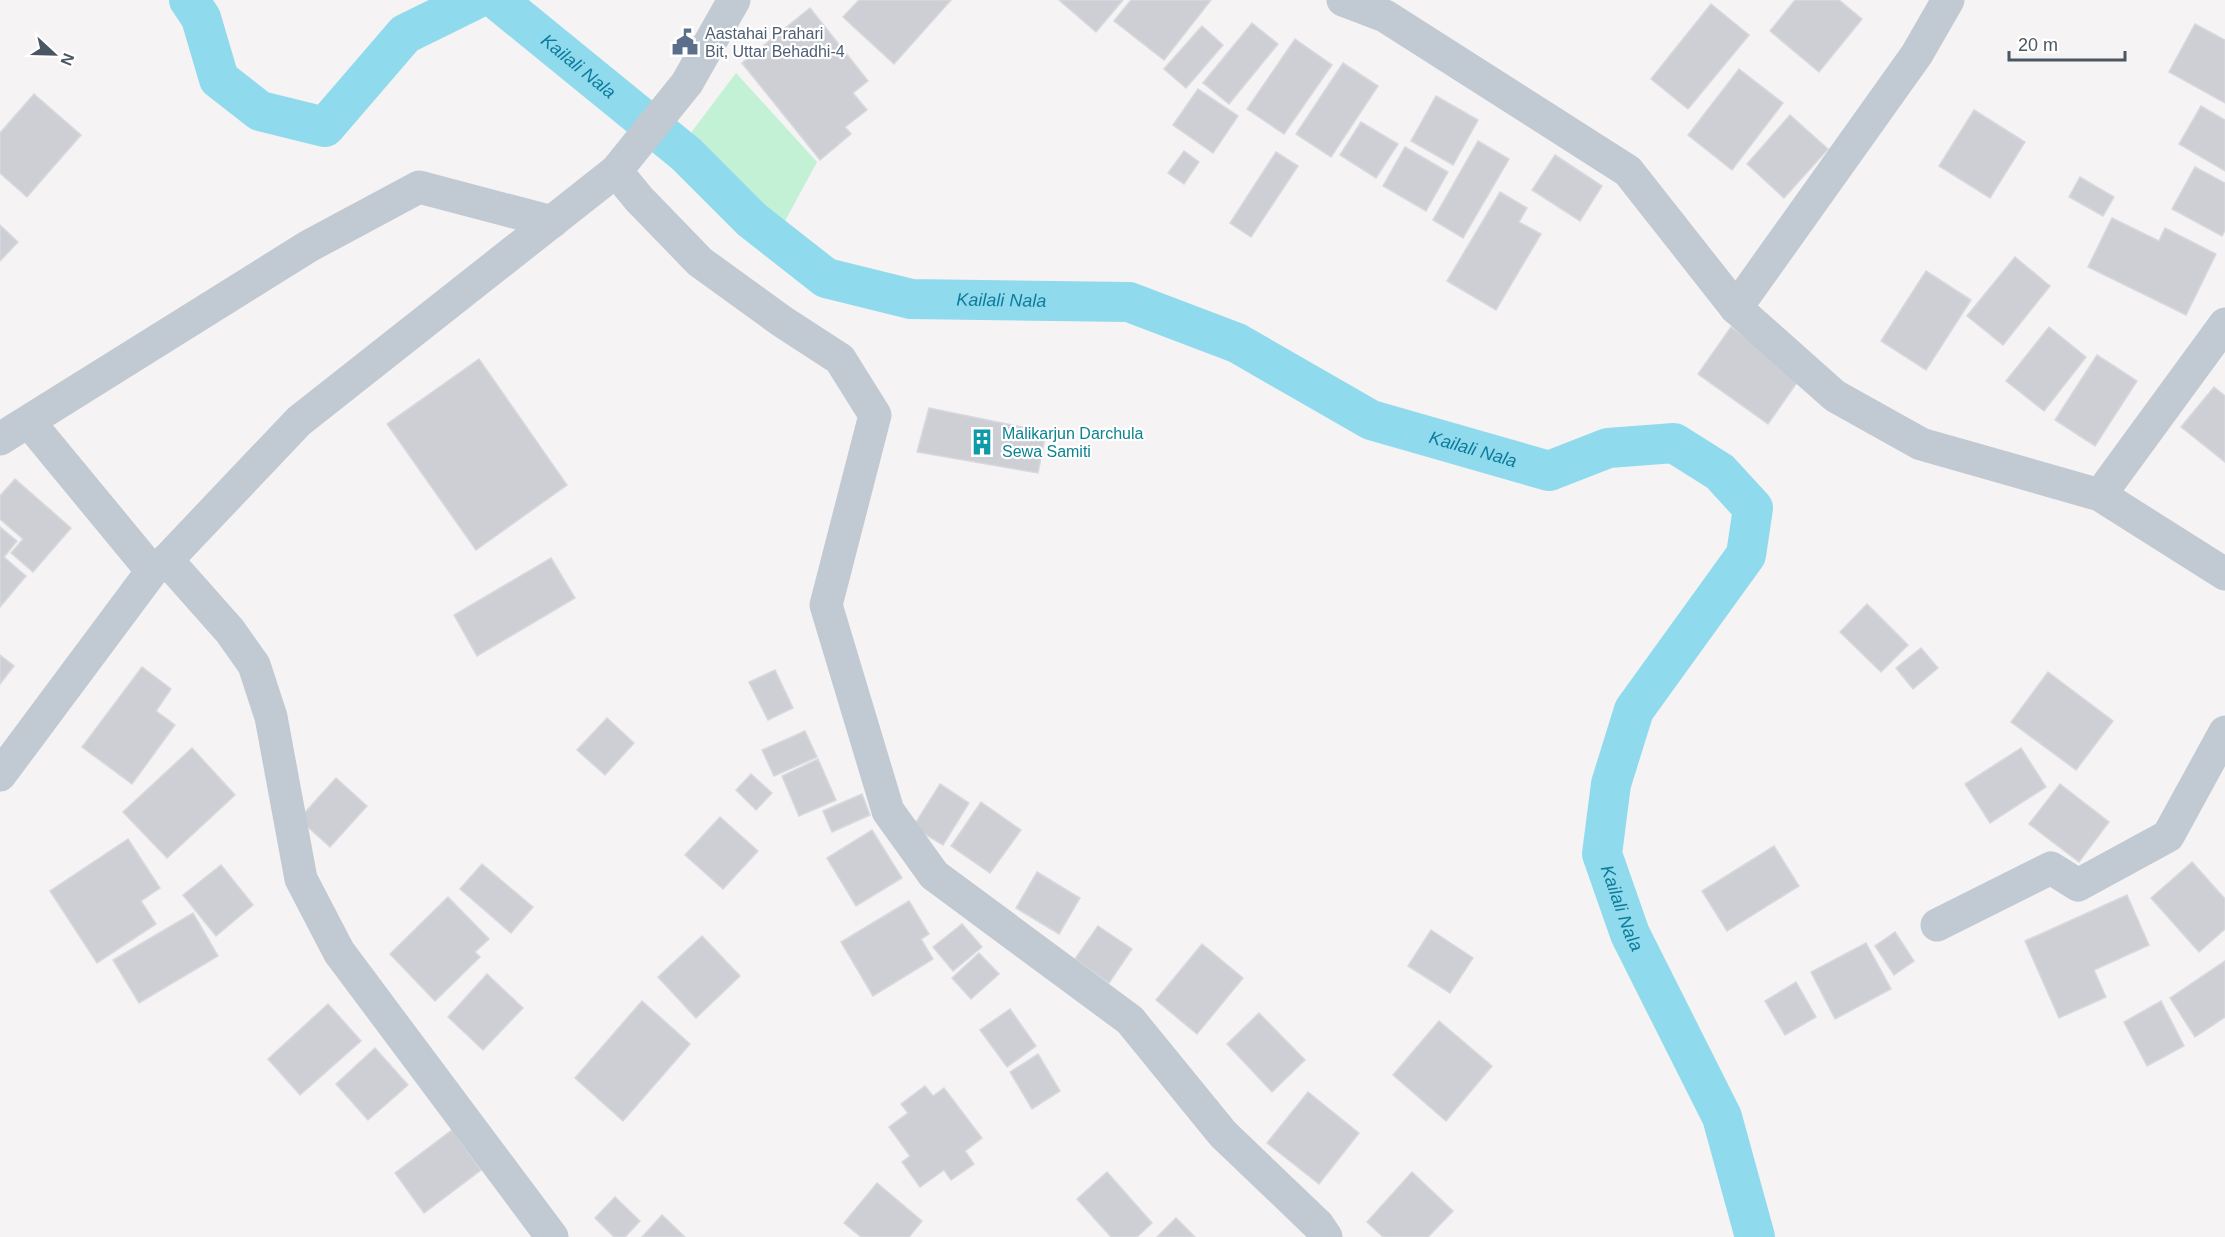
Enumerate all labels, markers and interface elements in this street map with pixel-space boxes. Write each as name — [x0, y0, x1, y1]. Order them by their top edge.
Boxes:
north arrow — [24, 24, 84, 84]
scale bar — [2009, 24, 2124, 62]
place label: Aastahai Prahari Bit, Uttar Behadhi-4 — [705, 25, 845, 60]
public building icon: Aastahai Prahari Bit, Uttar Behadhi-4 — [670, 27, 700, 57]
water label: Kailali Nala — [537, 30, 620, 103]
text: 20 m — [2018, 35, 2058, 55]
text: N — [57, 51, 77, 68]
water label: Kailali Nala — [956, 290, 1046, 311]
place label: Malikarjun Darchula Sewa Samiti — [1002, 425, 1143, 460]
building icon: Malikarjun Darchula Sewa Samiti — [967, 427, 997, 457]
water label: Kailali Nala — [1427, 427, 1519, 471]
water label: Kailali Nala — [1597, 862, 1647, 954]

